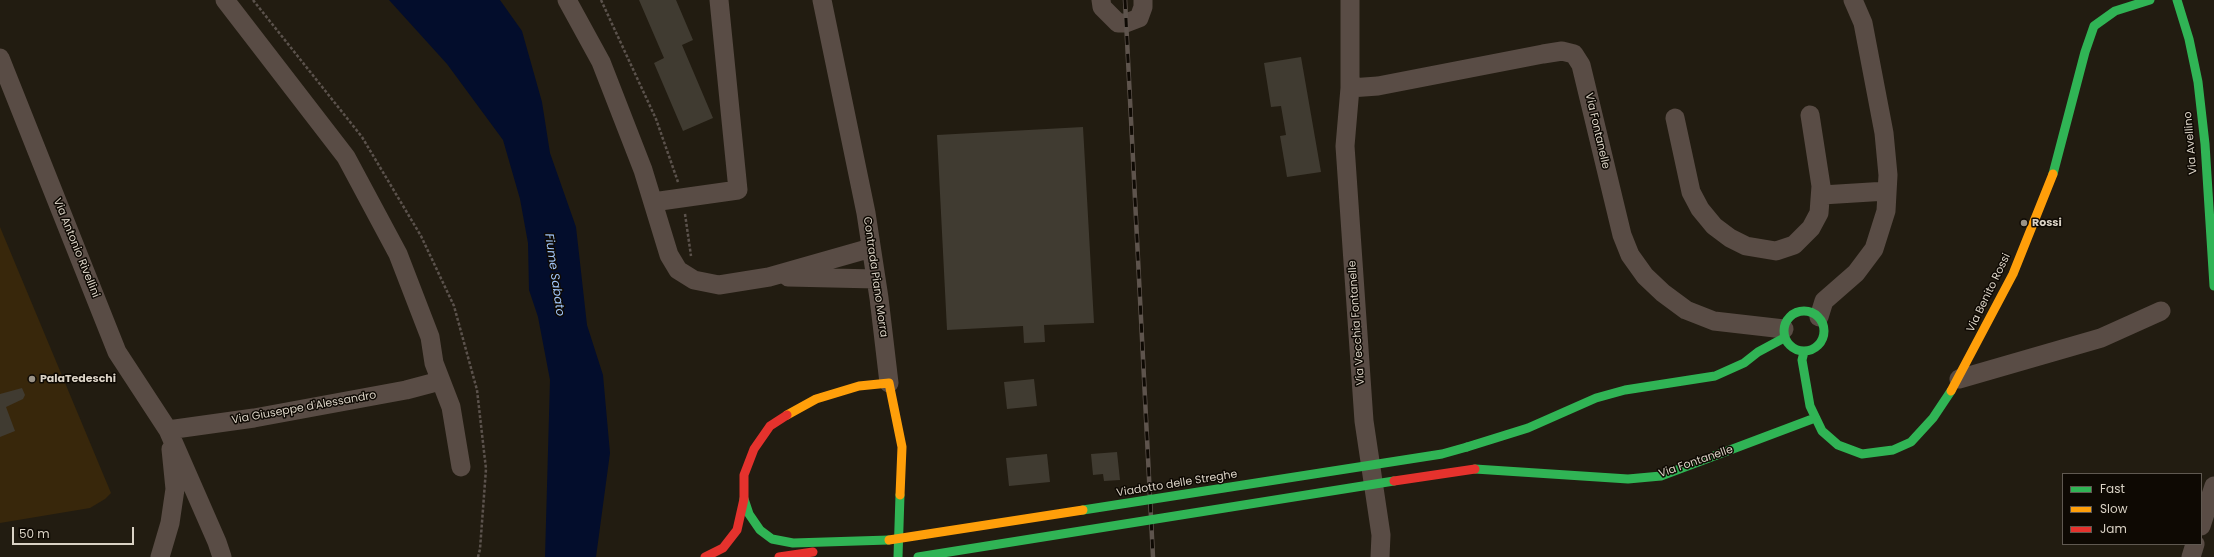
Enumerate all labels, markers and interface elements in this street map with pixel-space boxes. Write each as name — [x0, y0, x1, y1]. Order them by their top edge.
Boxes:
street label: Via Fontanelle — [1582, 92, 1612, 170]
street label: Via Avellino — [2182, 111, 2200, 175]
street label: Via Antonio Rivellini — [50, 196, 102, 300]
street label: Contrada Piano Morra — [860, 216, 890, 338]
place label: Rossi — [2032, 216, 2062, 230]
marker: Rossi — [2019, 218, 2029, 228]
water label: Fiume Sabato — [541, 233, 567, 317]
street label: Via Benito Rossi — [1964, 252, 2014, 334]
street label: Via Vecchia Fontanelle — [1346, 260, 1368, 386]
place label: PalaTedeschi — [40, 372, 116, 386]
marker: PalaTedeschi — [27, 374, 37, 384]
street label: Via Giuseppe d'Alessandro — [231, 389, 377, 427]
street label: Via Fontanelle — [1657, 443, 1735, 481]
street label: Viadotto delle Streghe — [1116, 468, 1238, 500]
legend — [2062, 473, 2202, 545]
text: Fast — [2100, 480, 2125, 497]
text: Slow — [2100, 500, 2128, 517]
scale bar — [14, 519, 136, 545]
text: Jam — [2100, 520, 2127, 537]
text: 50 m — [19, 525, 50, 542]

